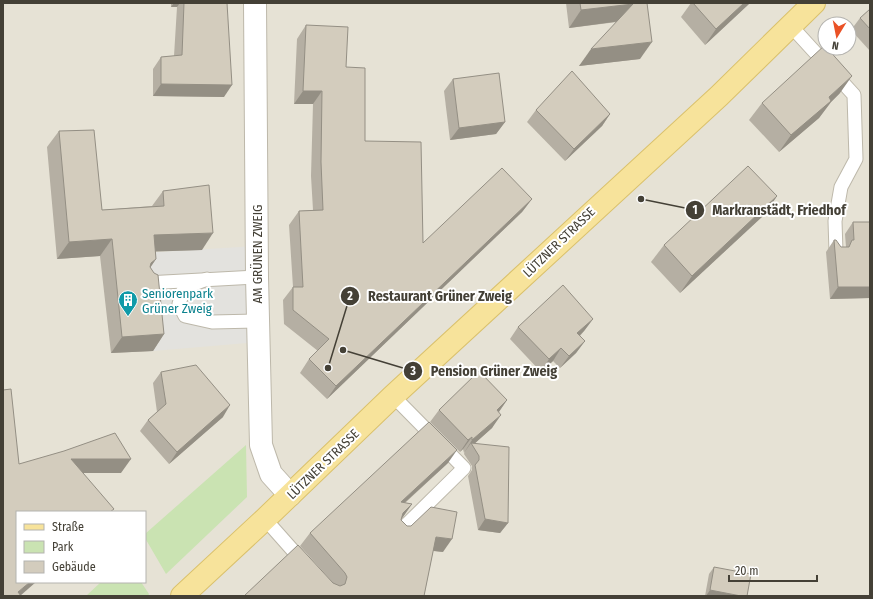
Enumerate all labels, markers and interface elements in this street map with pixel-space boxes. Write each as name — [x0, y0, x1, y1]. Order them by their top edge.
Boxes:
north arrow — [817, 16, 857, 56]
text: N — [831, 38, 840, 52]
callout: Markranstädt, Friedhof — [685, 197, 854, 223]
text: Markranstädt, Friedhof — [712, 202, 847, 219]
street label: LÜTZNER STRASSE — [519, 203, 598, 280]
text: 1 — [692, 203, 698, 217]
street label: AM GRÜNEN ZWEIG — [249, 205, 265, 303]
callout: Restaurant Grüner Zweig — [340, 283, 520, 309]
place label: Seniorenpark Grüner Zweig — [142, 286, 214, 316]
text: Restaurant Grüner Zweig — [368, 288, 512, 305]
building icon: Seniorenpark Grüner Zweig — [117, 289, 139, 317]
text: 2 — [346, 289, 353, 303]
callout: Pension Grüner Zweig — [403, 358, 565, 384]
text: Pension Grüner Zweig — [431, 363, 557, 380]
text: 3 — [409, 364, 416, 378]
street label: LÜTZNER STRASSE — [283, 425, 362, 502]
legend — [16, 511, 146, 583]
text: Straße — [52, 520, 84, 534]
text: Park — [52, 540, 74, 554]
scale bar — [729, 557, 817, 583]
text: Gebäude — [52, 560, 96, 574]
text: 20 m — [735, 564, 759, 578]

